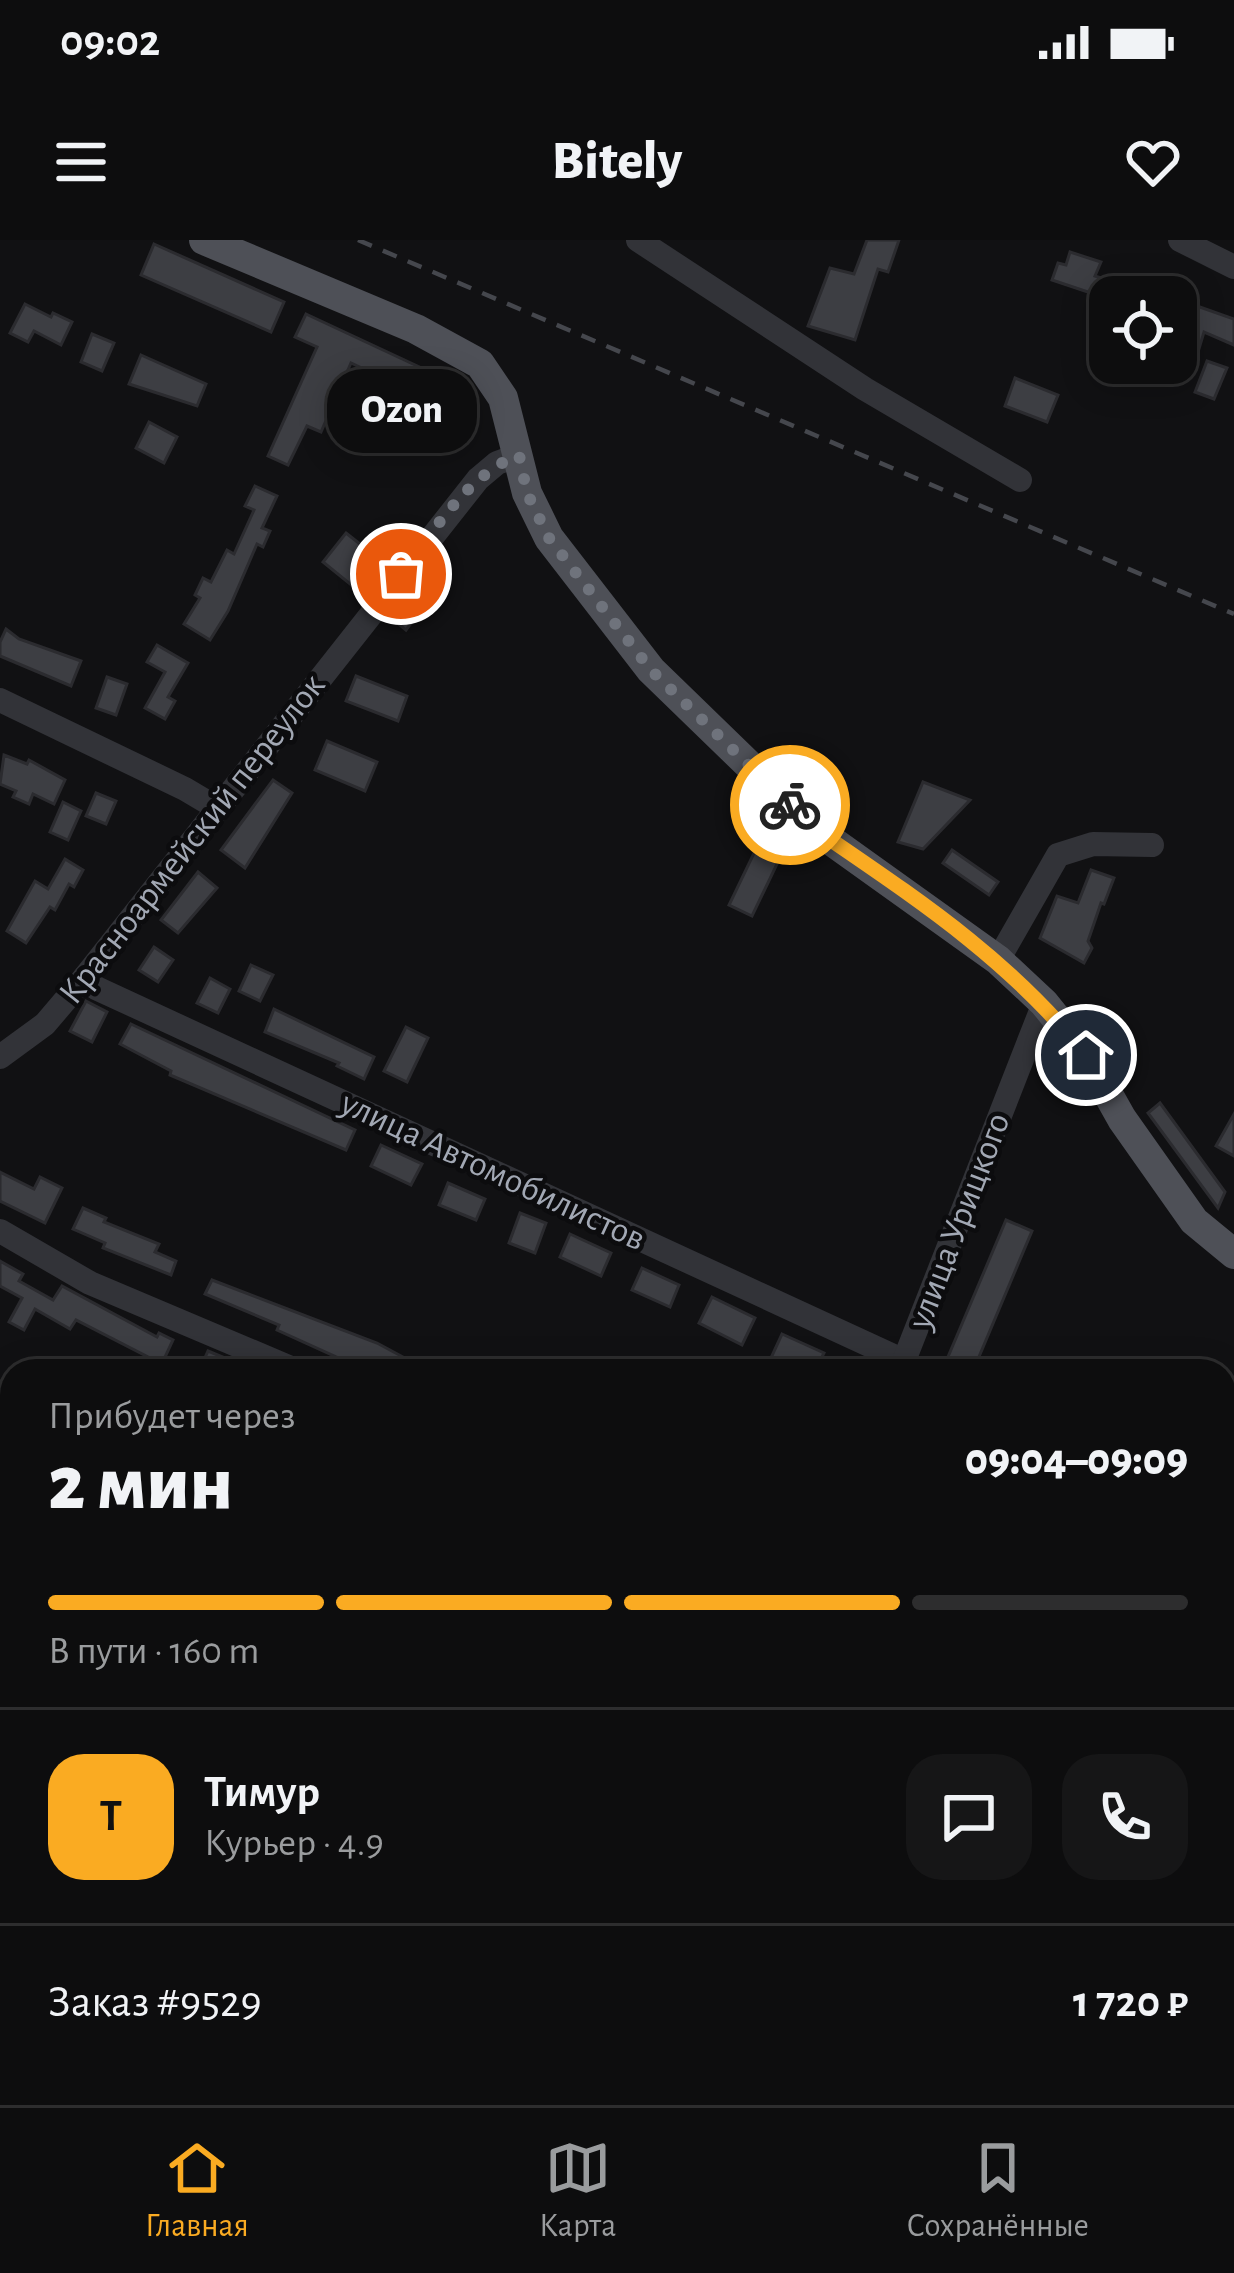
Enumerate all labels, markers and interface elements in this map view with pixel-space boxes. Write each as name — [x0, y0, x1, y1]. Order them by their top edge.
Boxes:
text: 09:02 — [60, 19, 160, 64]
icon: menu — [48, 129, 114, 195]
icon: heart — [1120, 129, 1186, 195]
text: Bitely — [552, 135, 682, 189]
map controls — [1089, 276, 1197, 384]
button: locate — [1089, 276, 1197, 384]
callout: Ozon — [326, 370, 476, 454]
text: Ozon — [361, 391, 443, 430]
pin — [350, 523, 452, 625]
icon: bag — [368, 541, 434, 607]
street label: Красноармейский переулок — [52, 667, 332, 1011]
courier — [730, 745, 850, 865]
icon: bike — [757, 772, 823, 838]
pin — [1035, 1004, 1137, 1106]
icon: home — [1053, 1022, 1119, 1088]
street label: улица Автомобилистов — [334, 1084, 651, 1257]
street label: улица Урицкого — [901, 1108, 1017, 1335]
text: Прибудет через — [48, 1397, 295, 1436]
text: 09:04–09:09 — [965, 1438, 1188, 1483]
text: 2 мин — [48, 1446, 233, 1524]
text: В пути · 160 m — [48, 1632, 259, 1671]
button: chat — [906, 1754, 1032, 1880]
button: phone — [1062, 1754, 1188, 1880]
text: Тимур — [204, 1770, 320, 1815]
text: Т — [100, 1794, 122, 1839]
text: Курьер · 4.9 — [204, 1824, 384, 1863]
text: Заказ #9529 — [48, 1980, 262, 2025]
text: 1 720 ₽ — [1073, 1980, 1188, 2025]
tab: Главная — [145, 2135, 249, 2247]
tab: Карта — [539, 2135, 616, 2247]
tab: Сохранённые — [907, 2135, 1089, 2247]

